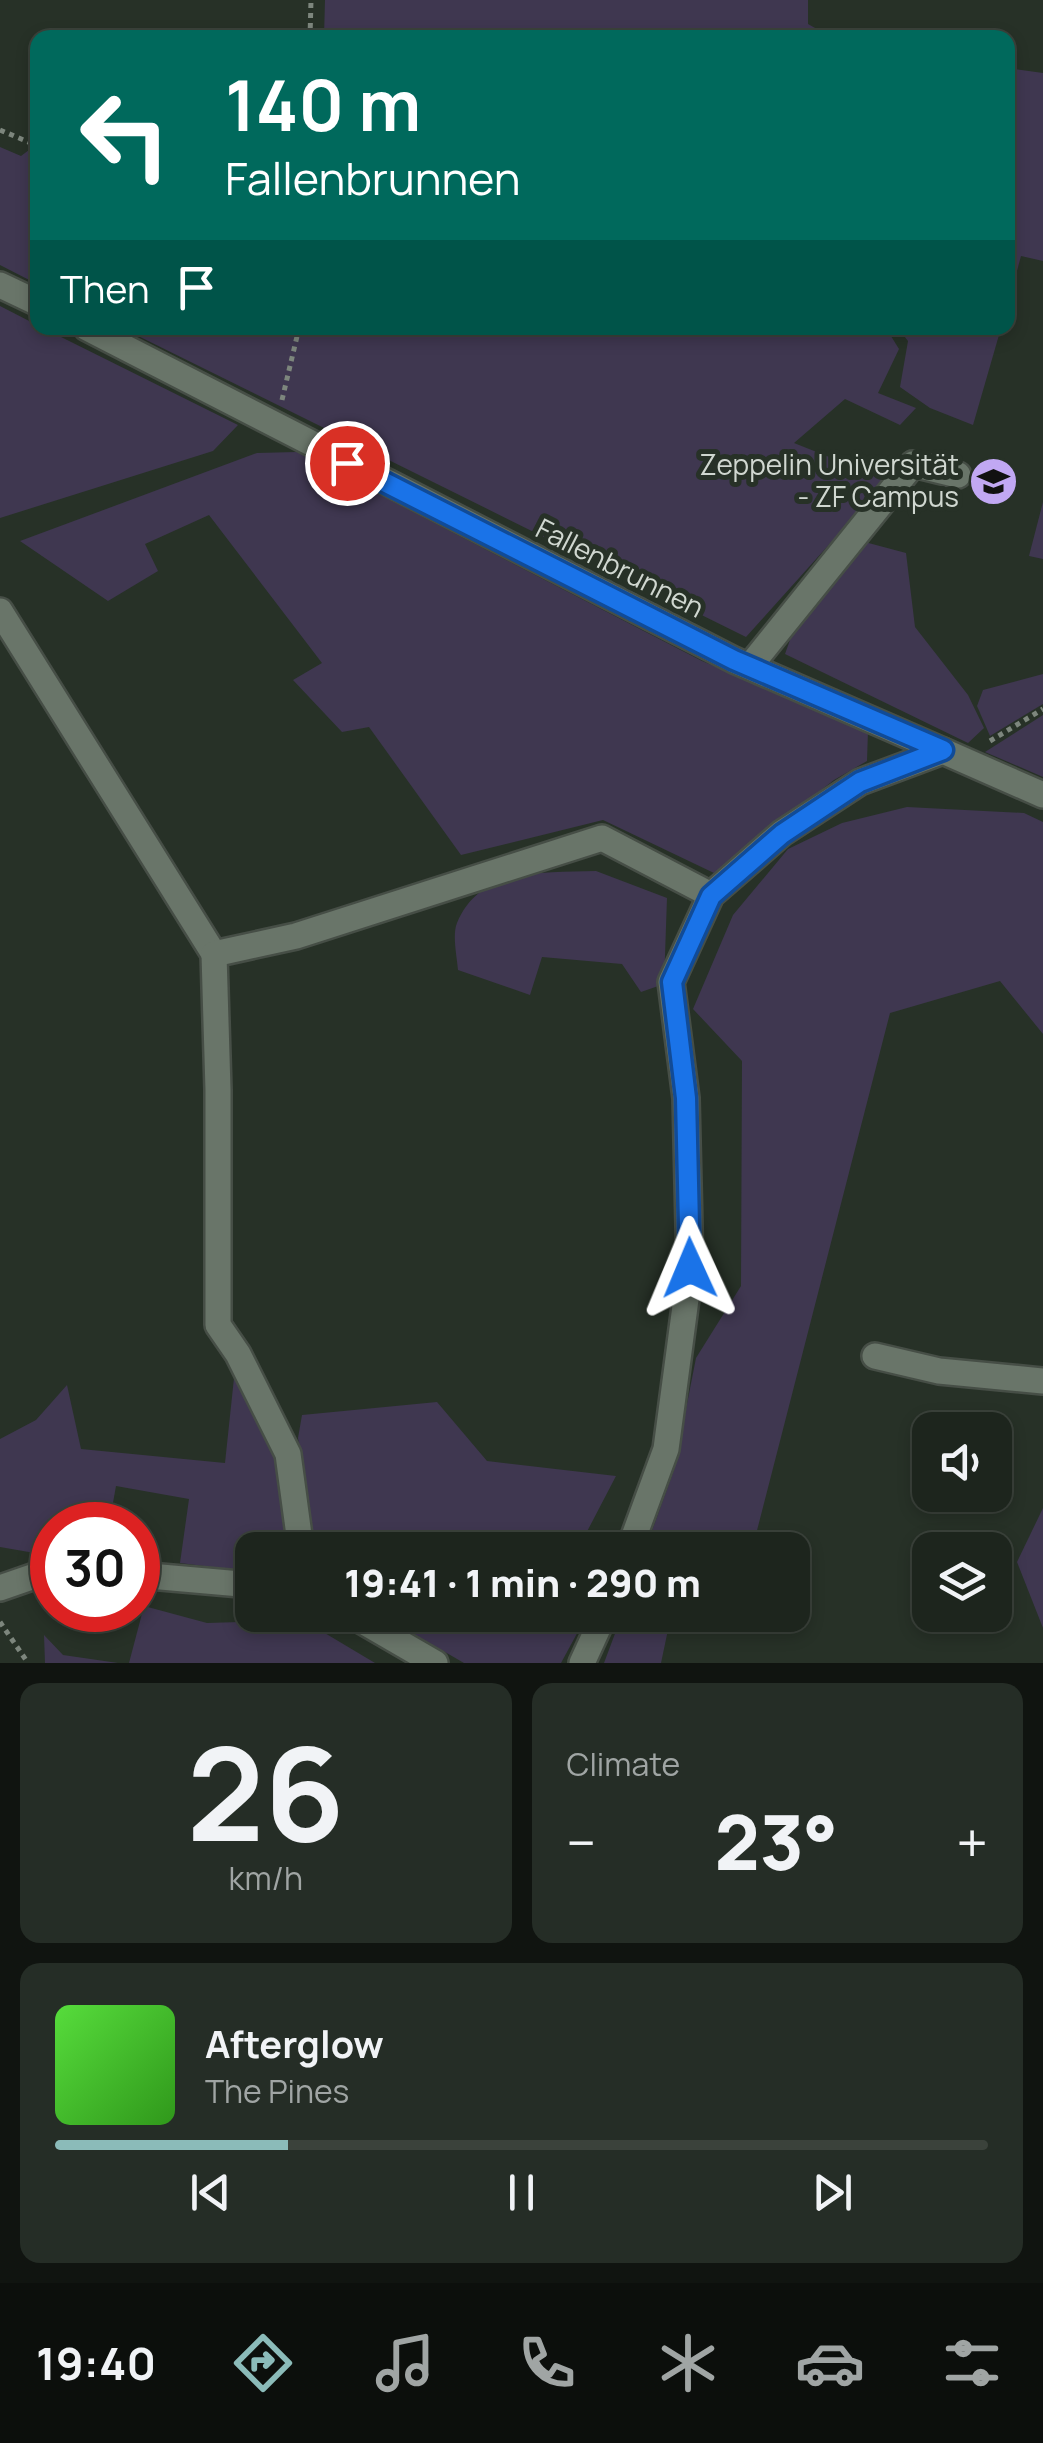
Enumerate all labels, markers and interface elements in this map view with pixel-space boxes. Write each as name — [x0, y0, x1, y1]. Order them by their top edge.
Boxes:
text: 140 m — [225, 56, 421, 152]
icon: left — [60, 70, 190, 200]
text: Fallenbrunnen — [225, 147, 520, 209]
icon: arrive — [169, 260, 224, 315]
text: Then — [60, 262, 149, 314]
pin — [305, 421, 390, 506]
icon: arrive — [320, 436, 375, 491]
place label: Zeppelin Universität - ZF Campus — [699, 445, 959, 515]
school or university icon: Zeppelin Universität - ZF Campus — [968, 455, 1020, 507]
street label: Fallenbrunnen — [530, 508, 711, 626]
position arrow — [638, 1216, 742, 1320]
map controls — [912, 1412, 1012, 1632]
button: sound — [912, 1412, 1012, 1512]
speed limit sign: 30 — [30, 1502, 160, 1632]
button: layers — [912, 1532, 1012, 1632]
text: 19:41 · 1 min · 290 m — [344, 1556, 701, 1608]
text: 26 — [187, 1702, 345, 1880]
text: Climate — [567, 1742, 680, 1786]
text: 23° — [715, 1790, 838, 1893]
text: − — [567, 1804, 596, 1880]
text: + — [956, 1804, 988, 1880]
text: km/h — [229, 1856, 303, 1900]
text: Afterglow — [205, 2017, 384, 2069]
text: The Pines — [205, 2069, 349, 2113]
icon: previous — [183, 2165, 238, 2220]
icon: pause — [494, 2165, 549, 2220]
icon: next — [805, 2165, 860, 2220]
icon: directions — [228, 2328, 298, 2398]
icon: music — [370, 2328, 440, 2398]
icon: phone — [512, 2328, 582, 2398]
icon: climate — [653, 2328, 723, 2398]
icon: car — [795, 2328, 865, 2398]
icon: filters — [937, 2328, 1007, 2398]
text: 19:40 — [36, 2332, 156, 2394]

